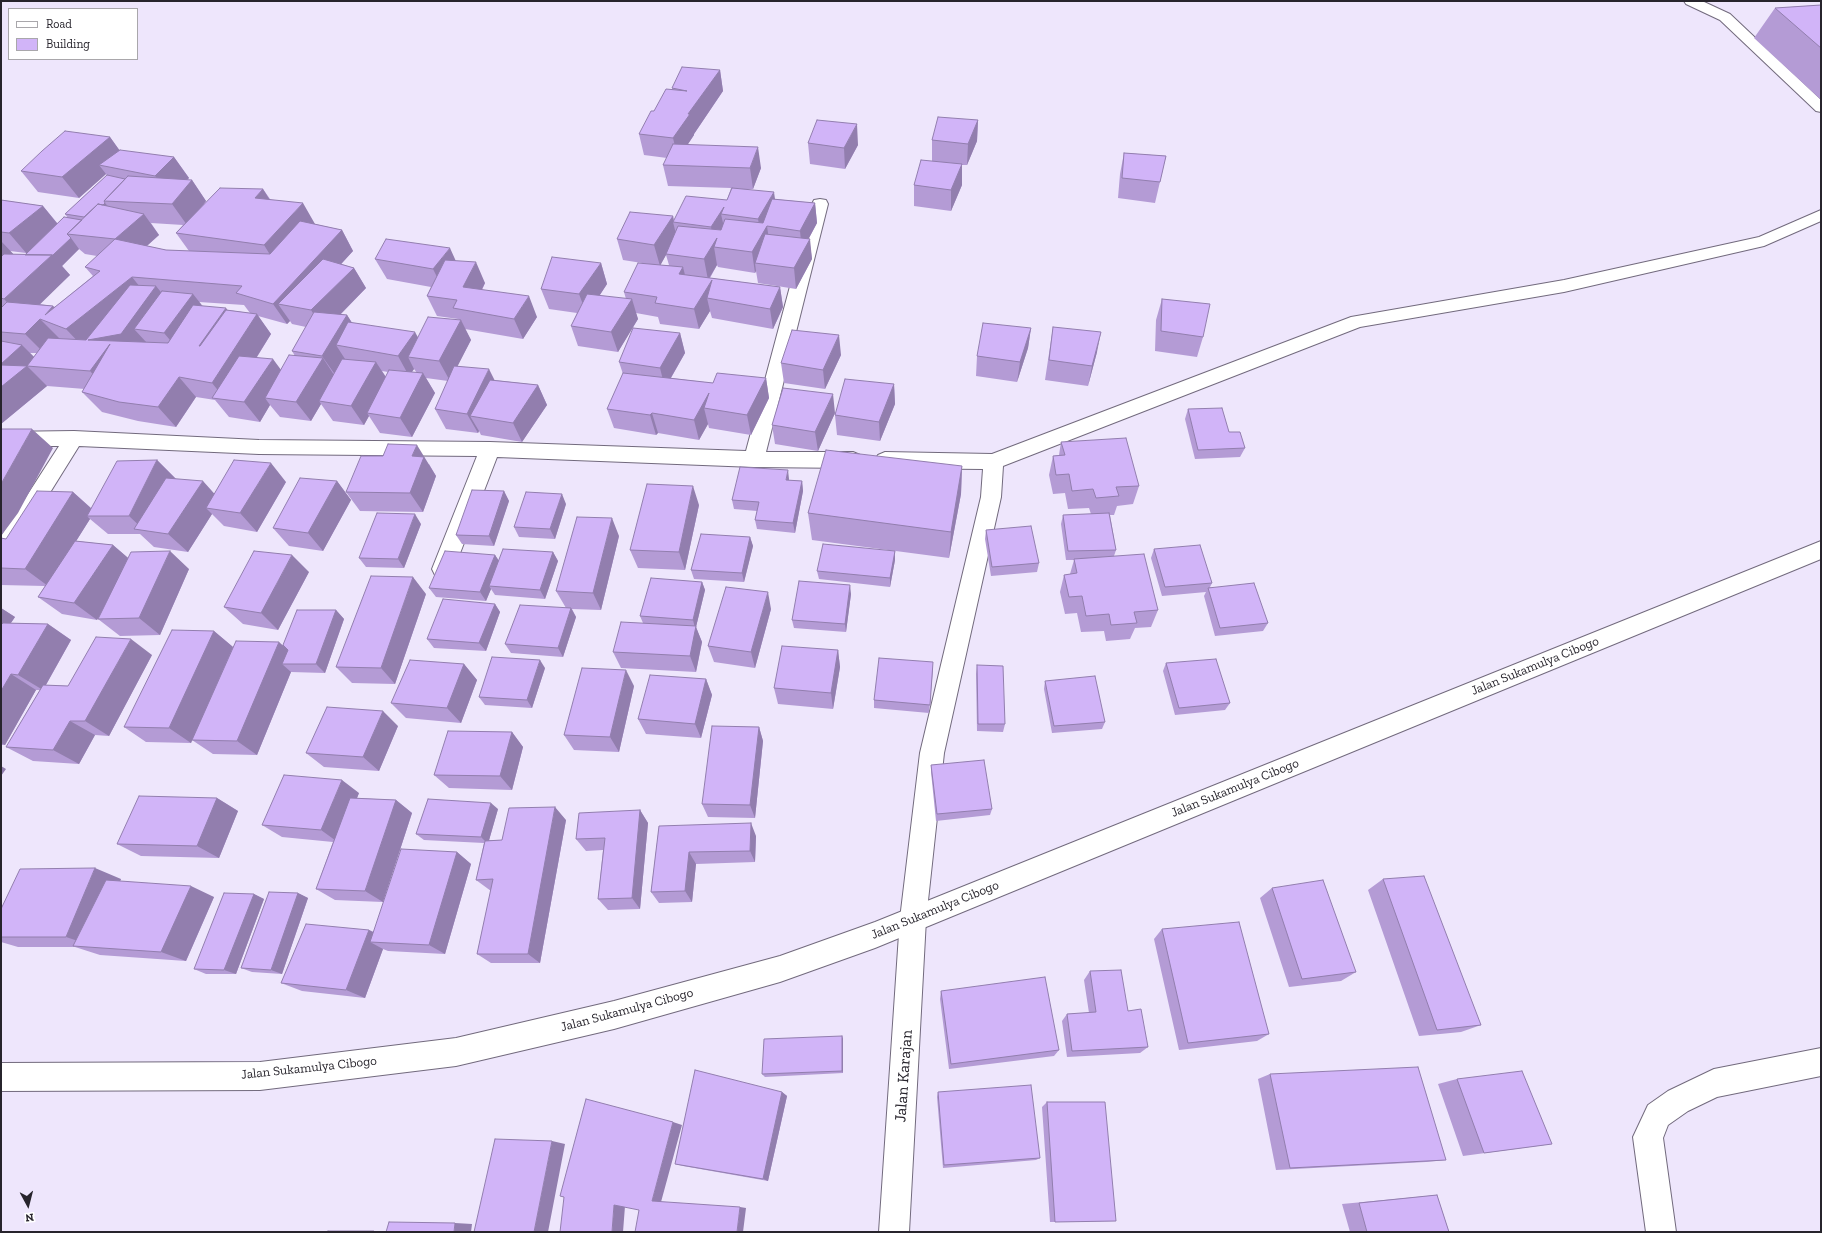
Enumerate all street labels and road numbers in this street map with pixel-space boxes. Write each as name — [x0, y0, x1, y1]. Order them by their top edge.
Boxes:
street label: Jalan Sukamulya Cibogo — [1469, 633, 1601, 699]
street label: Jalan Sukamulya Cibogo — [1169, 755, 1301, 821]
street label: Jalan Sukamulya Cibogo — [869, 877, 1001, 943]
street label: Jalan Sukamulya Cibogo — [559, 985, 695, 1035]
street label: Jalan Karajan — [891, 1029, 917, 1123]
street label: Jalan Sukamulya Cibogo — [240, 1053, 378, 1083]

